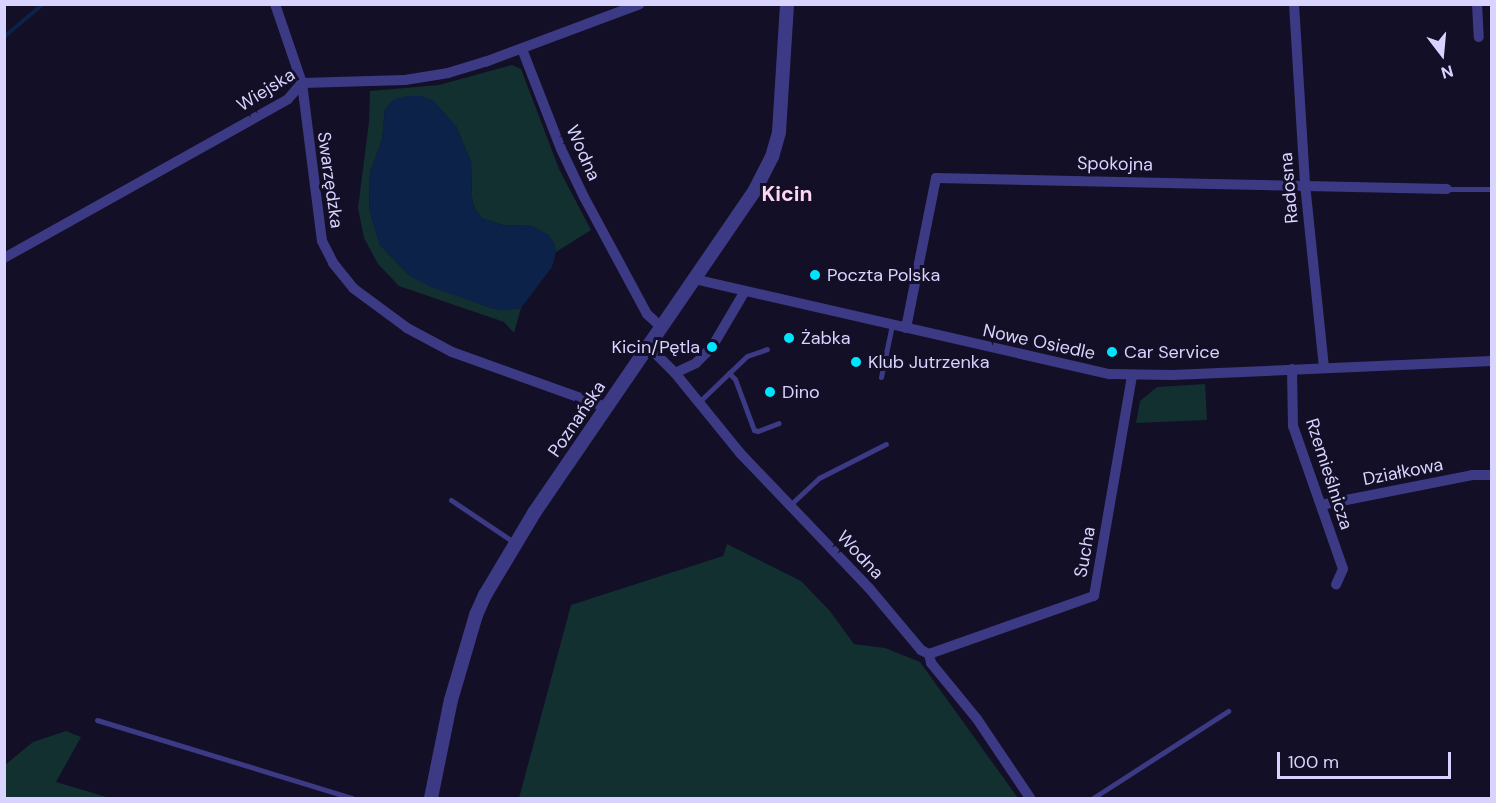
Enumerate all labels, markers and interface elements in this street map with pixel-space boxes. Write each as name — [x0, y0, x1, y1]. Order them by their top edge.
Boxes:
north arrow — [1412, 24, 1472, 84]
text: N — [1439, 60, 1456, 83]
street label: Wiejska — [233, 64, 299, 116]
street label: Wodna — [561, 122, 605, 184]
street label: Swarzędzka — [313, 130, 347, 230]
street label: Radosna — [1275, 152, 1303, 224]
street label: Spokojna — [1077, 153, 1153, 175]
district label: Kicin — [762, 181, 812, 207]
place label: Poczta Polska — [827, 264, 940, 286]
marker: Poczta Polska — [808, 268, 822, 282]
street label: Nowe Osiedle — [981, 320, 1097, 364]
place label: Żabka — [801, 327, 851, 349]
marker: Żabka — [782, 331, 796, 345]
place label: Kicin/Pętla — [611, 336, 700, 358]
marker: Kicin/Pętla — [705, 340, 719, 354]
place label: Car Service — [1124, 341, 1220, 363]
marker: Car Service — [1105, 345, 1119, 359]
place label: Klub Jutrzenka — [868, 351, 990, 373]
marker: Klub Jutrzenka — [849, 355, 863, 369]
street label: Poznańska — [544, 377, 610, 461]
place label: Dino — [782, 381, 820, 403]
marker: Dino — [763, 385, 777, 399]
street label: Rzemieślnicza — [1301, 416, 1357, 532]
street label: Działkowa — [1361, 454, 1445, 490]
street label: Sucha — [1070, 525, 1100, 579]
street label: Wodna — [832, 526, 888, 584]
scale bar — [1280, 740, 1454, 778]
text: 100 m — [1288, 750, 1339, 774]

